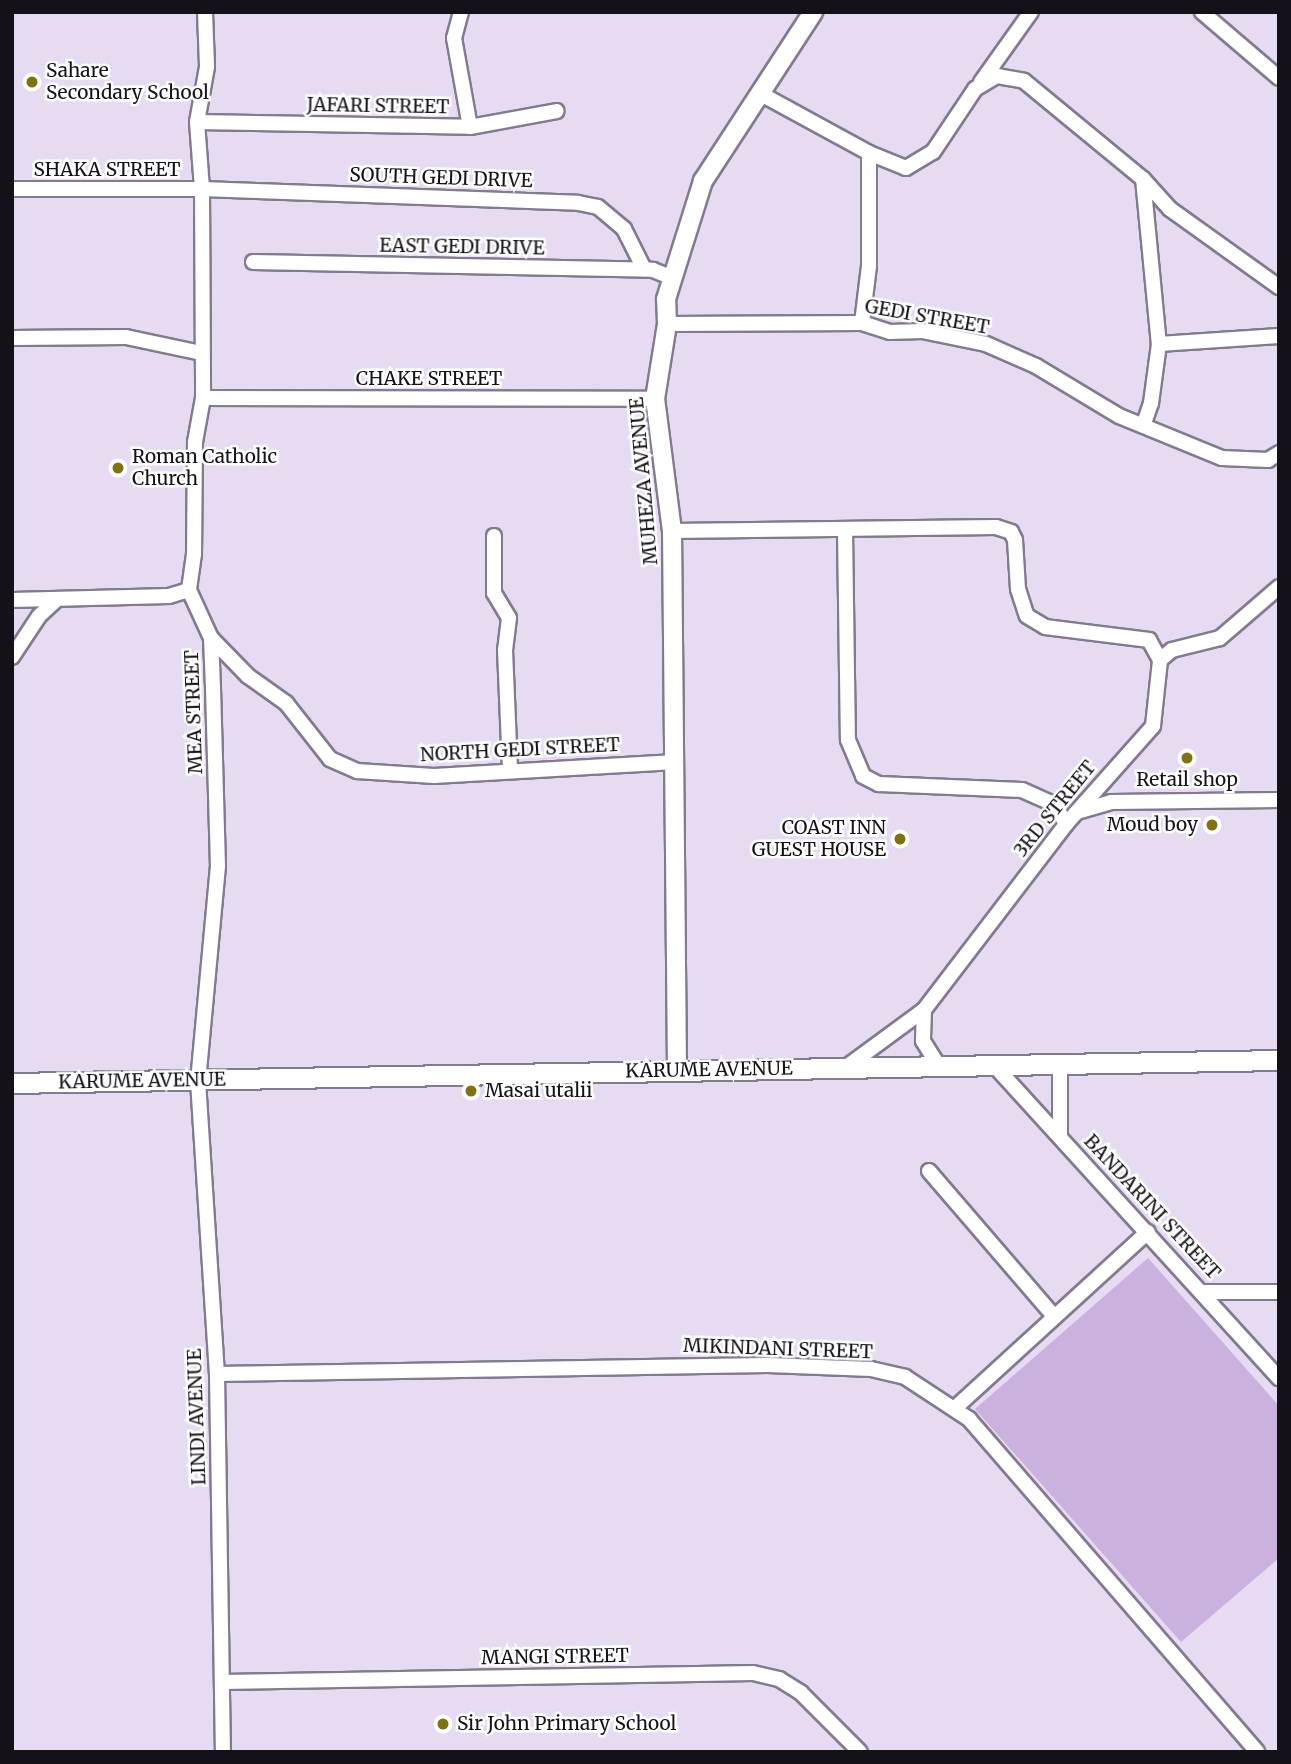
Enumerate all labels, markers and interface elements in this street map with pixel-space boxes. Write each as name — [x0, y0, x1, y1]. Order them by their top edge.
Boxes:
place label: Sahare Secondary School — [46, 60, 209, 104]
marker: Sahare Secondary School — [24, 74, 40, 90]
street label: JAFARI STREET — [306, 93, 450, 119]
street label: SHAKA STREET — [34, 159, 180, 181]
street label: SOUTH GEDI DRIVE — [349, 163, 533, 193]
street label: EAST GEDI DRIVE — [379, 234, 545, 260]
street label: GEDI STREET — [863, 295, 991, 339]
street label: CHAKE STREET — [356, 368, 502, 390]
street label: MUHEZA AVENUE — [625, 396, 663, 566]
place label: Roman Catholic Church — [132, 446, 277, 490]
marker: Roman Catholic Church — [110, 460, 126, 476]
street label: MEA STREET — [180, 650, 208, 774]
street label: NORTH GEDI STREET — [420, 733, 620, 767]
marker: Retail shop — [1179, 750, 1195, 766]
street label: 3RD STREET — [1009, 756, 1101, 862]
place label: Retail shop — [1136, 769, 1238, 791]
place label: Moud boy — [1107, 814, 1198, 836]
place label: COAST INN GUEST HOUSE — [752, 817, 886, 861]
marker: Moud boy — [1204, 817, 1220, 833]
marker: COAST INN GUEST HOUSE — [892, 831, 908, 847]
street label: KARUME AVENUE — [625, 1057, 793, 1083]
street label: KARUME AVENUE — [58, 1068, 226, 1094]
place label: Masai utalii — [485, 1080, 592, 1102]
marker: Masai utalii — [463, 1083, 479, 1099]
street label: BANDARINI STREET — [1079, 1130, 1225, 1284]
street label: MIKINDANI STREET — [683, 1334, 873, 1364]
street label: LINDI AVENUE — [183, 1348, 211, 1486]
street label: MANGI STREET — [481, 1644, 629, 1670]
place label: Sir John Primary School — [457, 1713, 676, 1735]
marker: Sir John Primary School — [435, 1716, 451, 1732]

